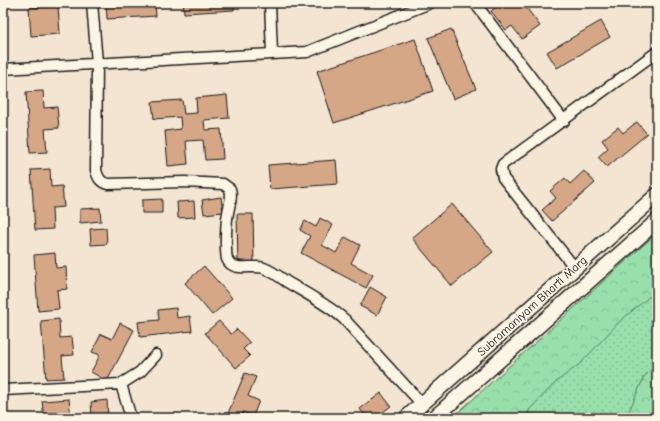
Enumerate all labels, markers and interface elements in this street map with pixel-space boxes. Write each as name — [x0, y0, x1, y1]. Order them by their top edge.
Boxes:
street label: Subramaniyam Bharti Marg — [474, 253, 590, 359]

